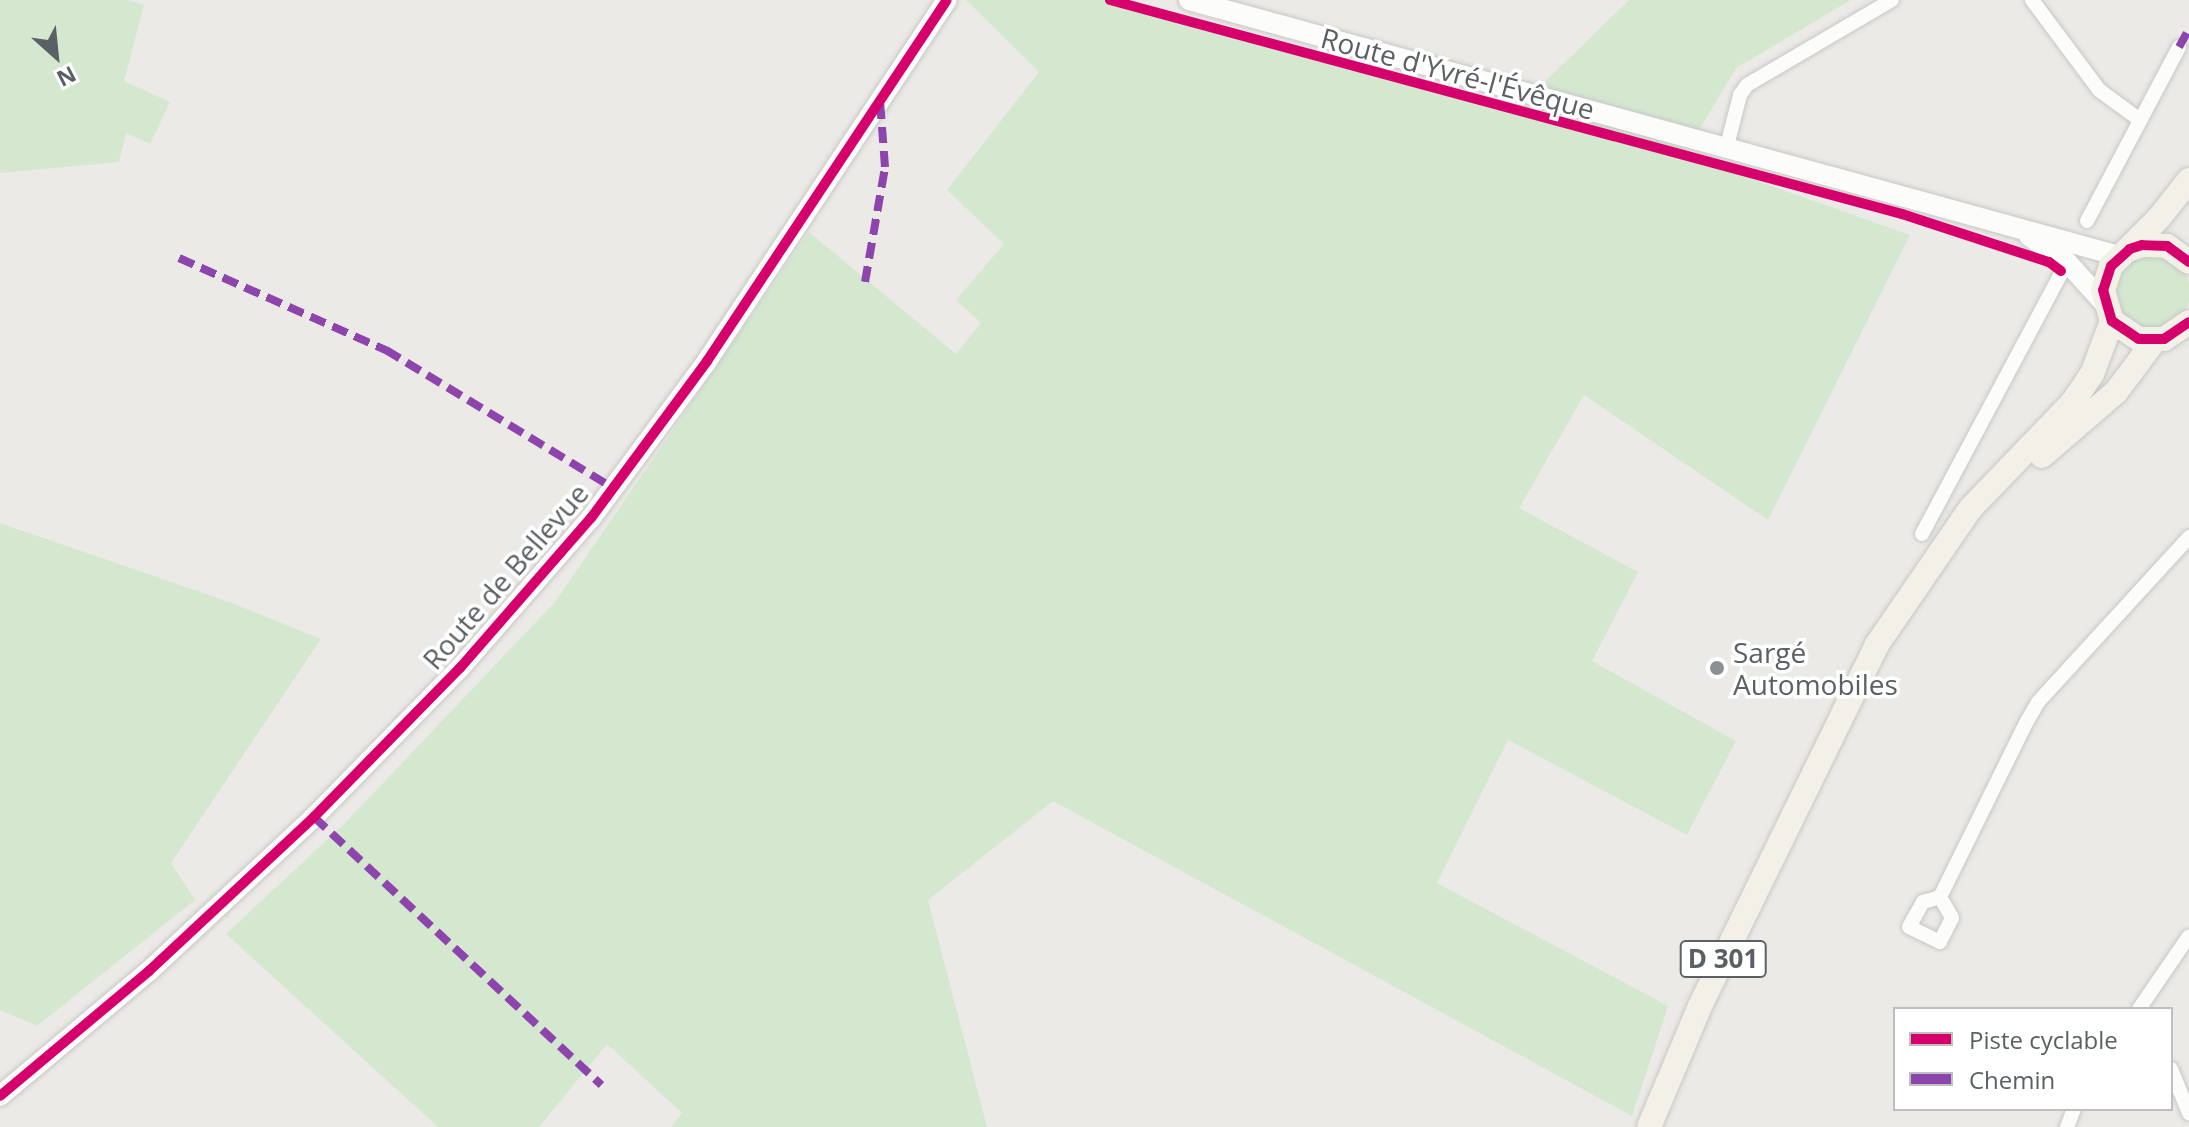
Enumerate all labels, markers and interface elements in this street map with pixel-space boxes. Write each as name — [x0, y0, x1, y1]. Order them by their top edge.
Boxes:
north arrow — [16, 16, 96, 96]
street label: Route d'Yvré-l'Évêque — [1318, 20, 1598, 126]
text: N — [52, 60, 82, 95]
street label: Route de Bellevue — [415, 476, 595, 676]
place label: Sargé Automobiles — [1733, 635, 1898, 701]
marker: Sargé Automobiles — [1708, 659, 1726, 677]
road number: D 301 — [1679, 937, 1767, 981]
legend — [1893, 1007, 2173, 1111]
text: Piste cyclable — [1969, 1023, 2118, 1056]
text: Chemin — [1969, 1063, 2055, 1096]

